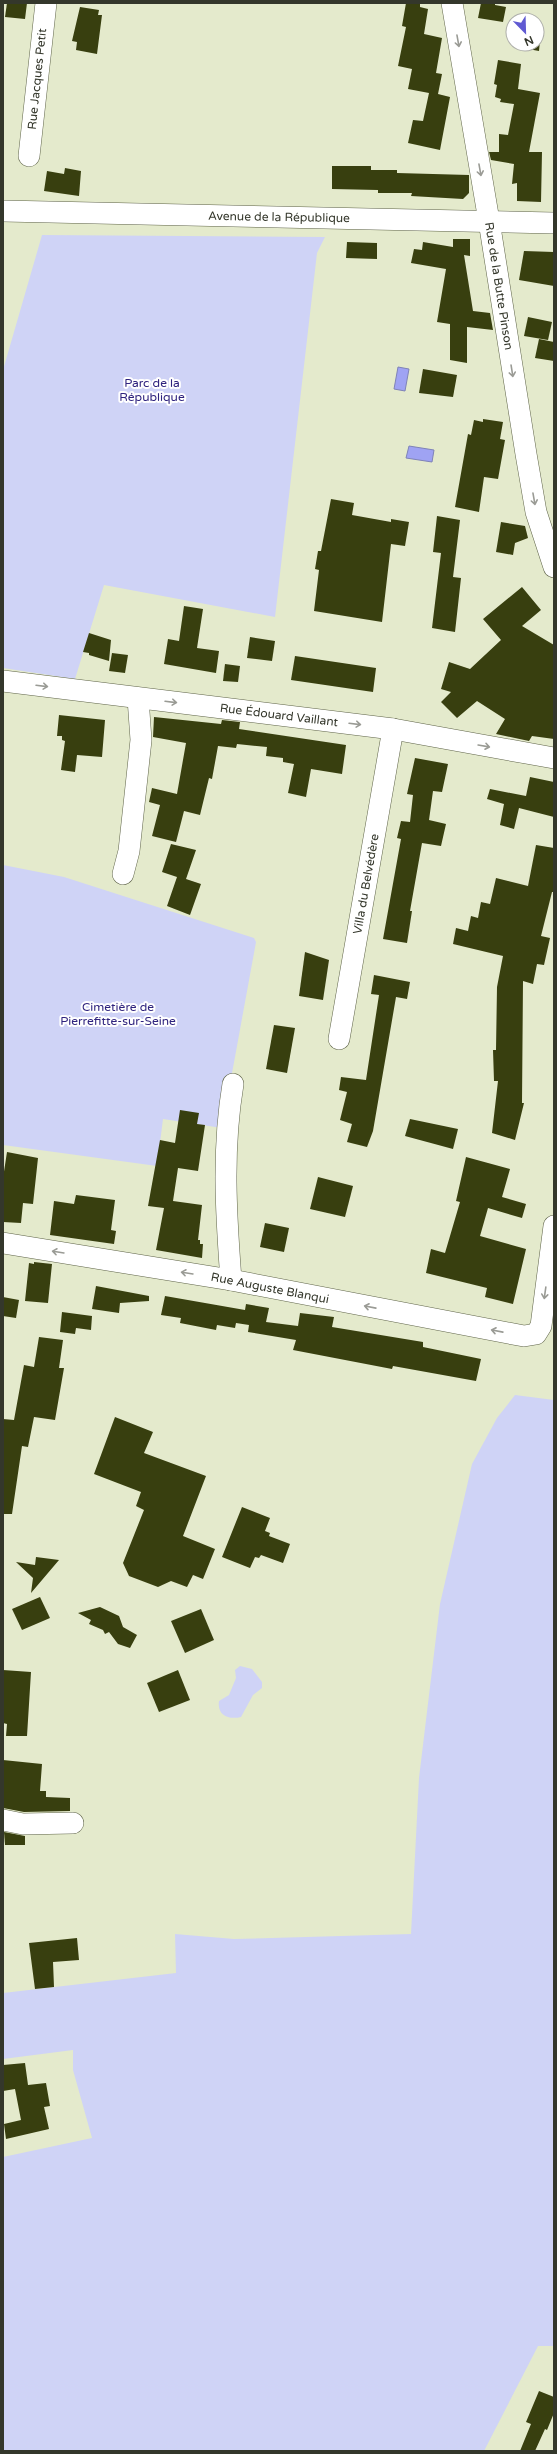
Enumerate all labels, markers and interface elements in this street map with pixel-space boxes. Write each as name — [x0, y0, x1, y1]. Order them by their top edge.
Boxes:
north arrow — [505, 12, 545, 52]
street label: Rue Jacques Petit — [25, 27, 49, 130]
text: N — [522, 33, 535, 48]
one-way arrow — [454, 35, 462, 48]
one-way arrow — [476, 163, 484, 176]
street label: Avenue de la République — [208, 209, 350, 225]
street label: Rue de la Butte Pinson — [482, 221, 516, 351]
one-way arrow — [509, 364, 517, 377]
park label: Parc de la République — [119, 376, 185, 404]
one-way arrow — [530, 492, 538, 505]
one-way arrow — [35, 682, 48, 690]
one-way arrow — [164, 698, 177, 706]
street label: Rue Édouard Vaillant — [219, 701, 339, 729]
one-way arrow — [348, 721, 361, 728]
one-way arrow — [477, 742, 490, 750]
street label: Villa du Belvédère — [350, 832, 382, 935]
park label: Cimetière de Pierrefitte-sur-Seine — [60, 1000, 176, 1028]
one-way arrow — [52, 1248, 65, 1256]
one-way arrow — [181, 1269, 194, 1277]
street label: Rue Auguste Blanqui — [210, 1270, 330, 1306]
one-way arrow — [541, 1286, 549, 1299]
one-way arrow — [363, 1302, 376, 1310]
one-way arrow — [491, 1327, 504, 1335]

